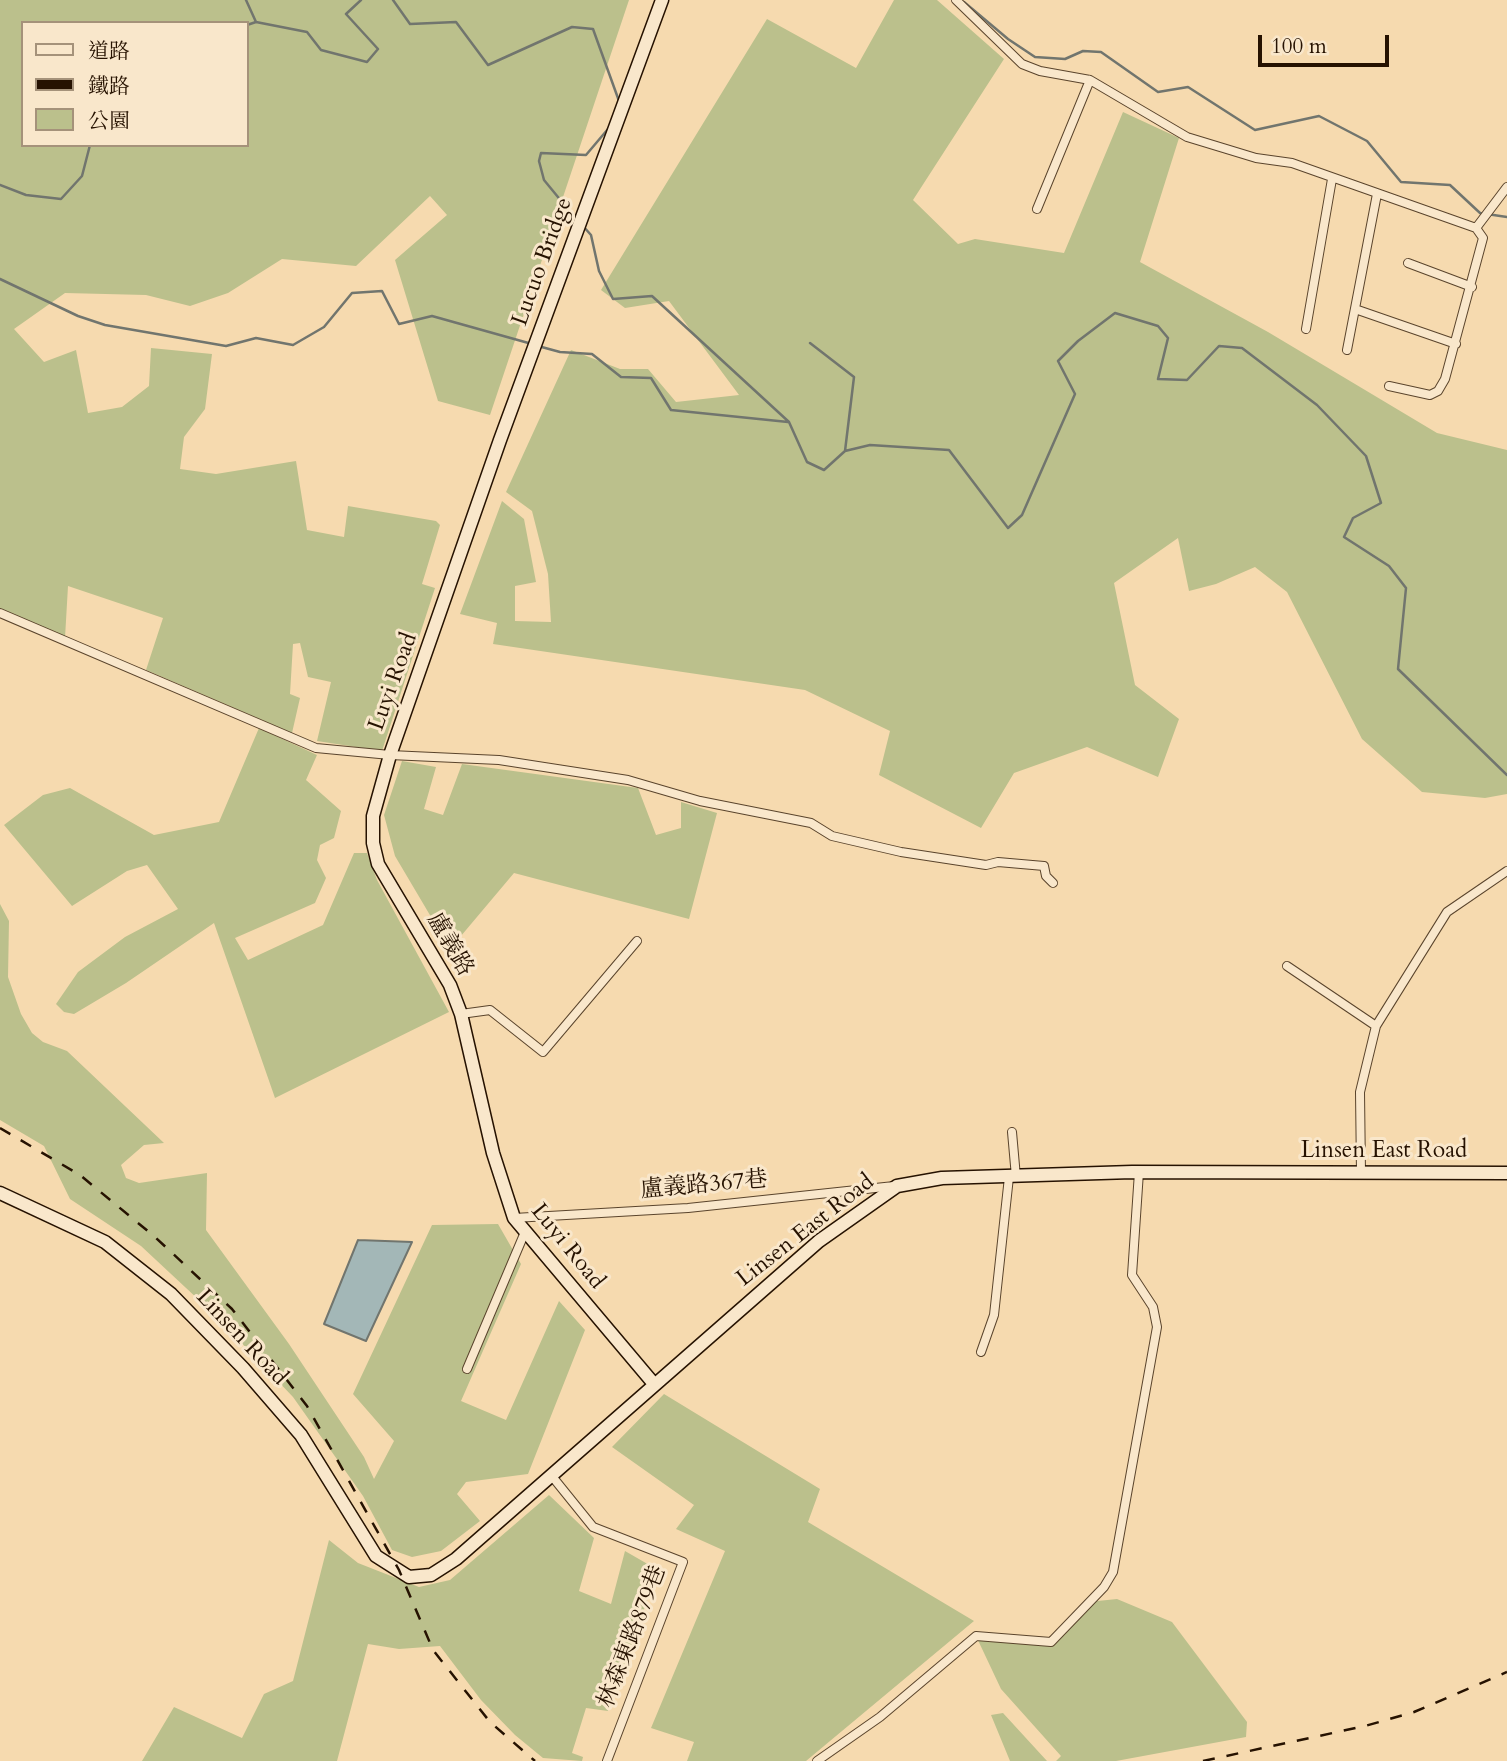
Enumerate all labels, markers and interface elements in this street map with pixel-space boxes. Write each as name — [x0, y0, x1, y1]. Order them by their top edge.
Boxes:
legend — [21, 21, 248, 147]
scale bar — [1262, 21, 1393, 65]
text: 100 m — [1271, 32, 1327, 61]
text: 道路 — [88, 37, 130, 66]
text: 鐵路 — [88, 72, 130, 101]
text: 公園 — [88, 107, 130, 136]
street label: Lucuo Bridge — [507, 194, 579, 330]
street label: Luyi Road — [364, 629, 424, 735]
street label: 盧義路 — [420, 908, 478, 982]
street label: Linsen East Road — [1301, 1138, 1467, 1166]
street label: 盧義路367巷 — [639, 1167, 769, 1205]
street label: Linsen East Road — [732, 1169, 880, 1293]
street label: Luyi Road — [524, 1199, 610, 1295]
street label: Linsen Road — [190, 1284, 292, 1392]
street label: 林森東路879巷 — [593, 1562, 673, 1712]

